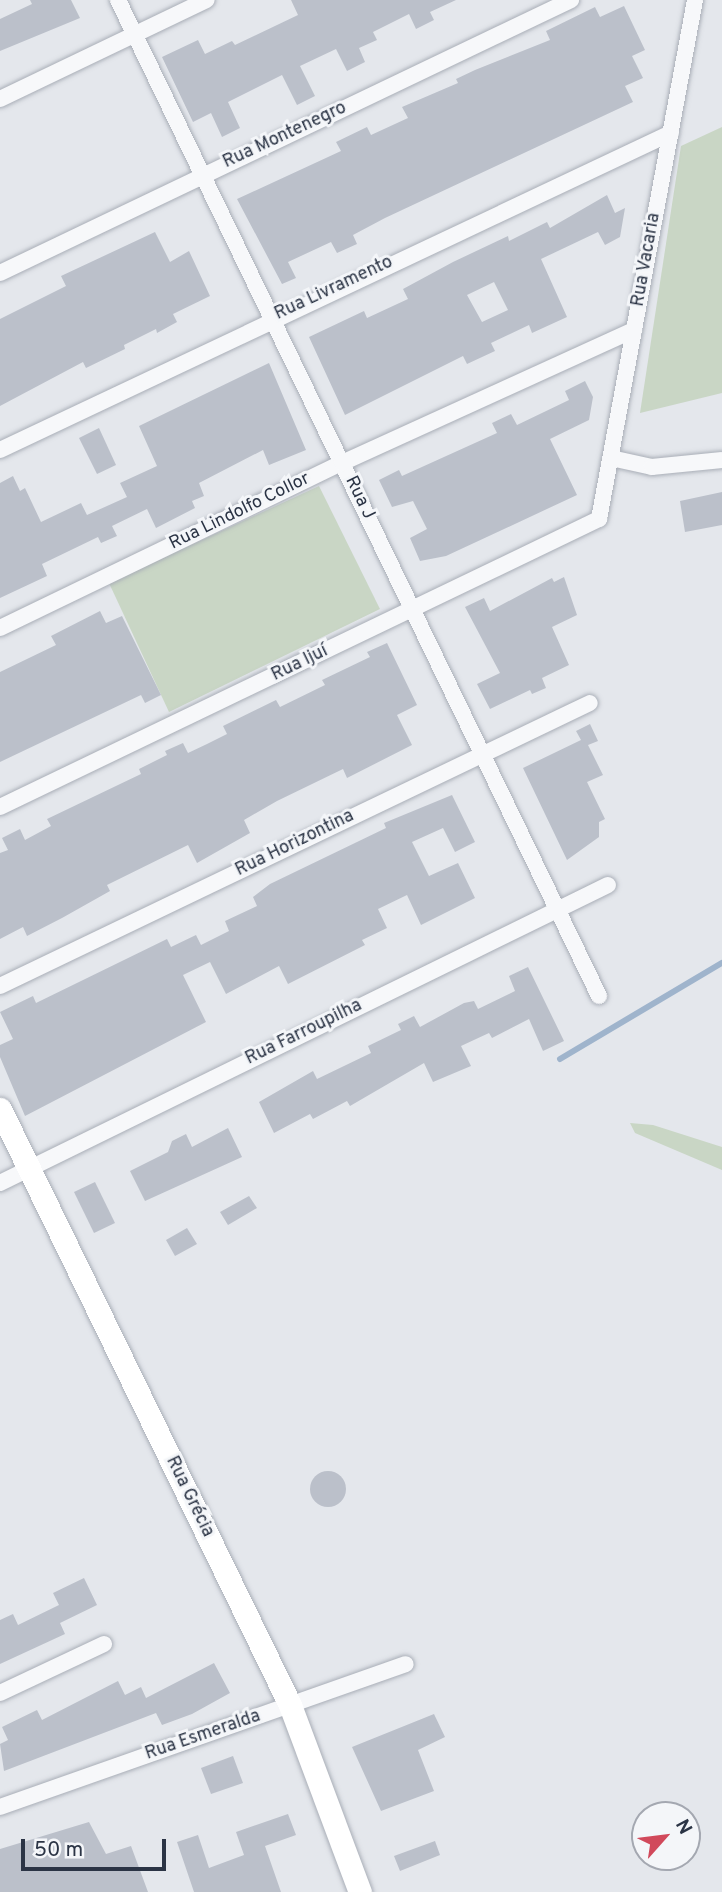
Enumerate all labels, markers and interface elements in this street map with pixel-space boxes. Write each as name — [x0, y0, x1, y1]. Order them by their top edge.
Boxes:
street label: Rua Montenegro — [220, 98, 350, 174]
street label: Rua Vacaria — [628, 211, 666, 309]
street label: Rua Livramento — [271, 252, 397, 326]
street label: Rua Lindolfo Collor — [166, 469, 314, 555]
street label: Rua J — [339, 473, 379, 523]
street label: Rua Ijuí — [268, 641, 332, 687]
street label: Rua Horizontina — [232, 806, 358, 882]
street label: Rua Farroupilha — [242, 995, 366, 1071]
street label: Rua Grécia — [160, 1453, 218, 1541]
street label: Rua Esmeralda — [143, 1706, 263, 1766]
north arrow — [631, 1801, 701, 1871]
text: N — [669, 1815, 697, 1839]
scale bar — [24, 1826, 170, 1870]
text: 50 m — [34, 1837, 83, 1864]

